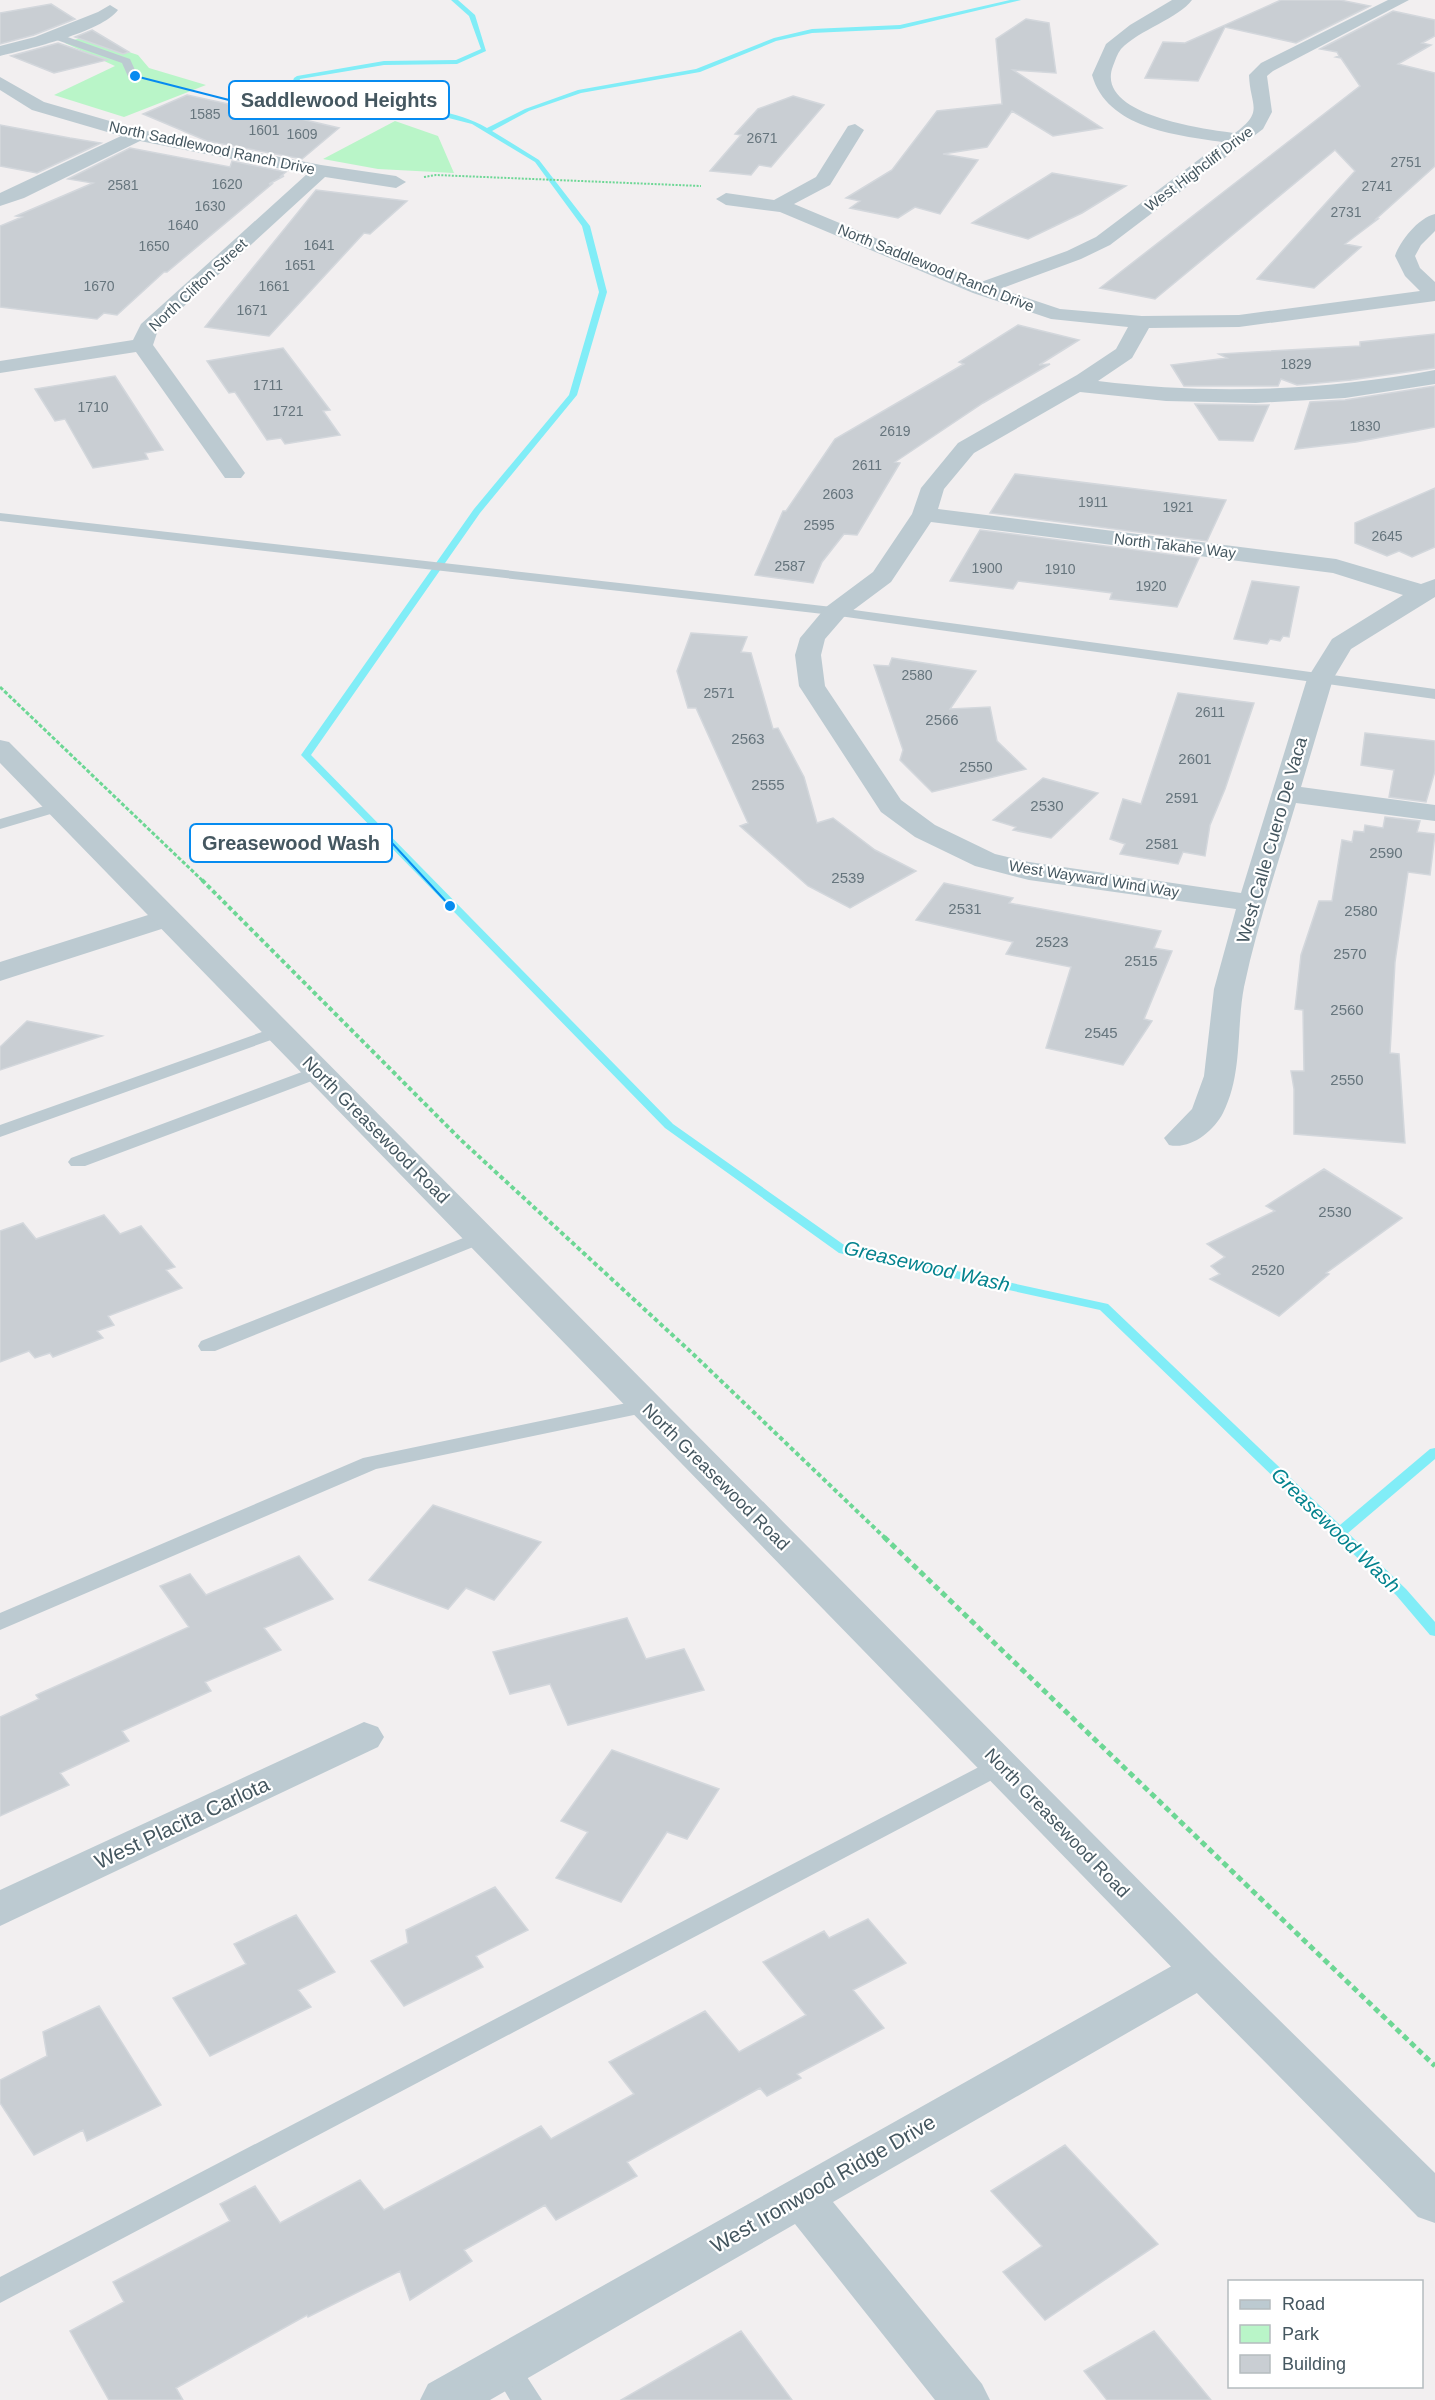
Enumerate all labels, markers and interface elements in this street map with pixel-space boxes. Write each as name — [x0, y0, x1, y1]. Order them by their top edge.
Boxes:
callout: Saddlewood Heights — [229, 81, 449, 119]
text: Saddlewood Heights — [241, 89, 437, 111]
house number: 1585 — [189, 106, 221, 122]
street label: North Saddlewood Ranch Drive — [108, 117, 317, 178]
house number: 1601 — [248, 122, 280, 138]
street label: West Highcliff Drive — [1142, 123, 1256, 215]
house number: 1609 — [286, 126, 318, 142]
house number: 2671 — [746, 130, 778, 146]
house number: 2751 — [1390, 154, 1422, 170]
house number: 1620 — [211, 176, 243, 192]
house number: 2581 — [107, 177, 139, 193]
house number: 2741 — [1361, 178, 1393, 194]
house number: 1630 — [194, 198, 226, 214]
house number: 2731 — [1330, 204, 1362, 220]
house number: 1640 — [167, 217, 199, 233]
street label: North Saddlewood Ranch Drive — [836, 220, 1037, 315]
street label: North Clifton Street — [145, 234, 251, 334]
house number: 1641 — [303, 237, 335, 253]
house number: 1650 — [138, 238, 170, 254]
house number: 1651 — [284, 257, 316, 273]
house number: 1670 — [83, 278, 115, 294]
house number: 1661 — [258, 278, 290, 294]
house number: 1671 — [236, 302, 268, 318]
house number: 1829 — [1280, 356, 1312, 372]
house number: 1711 — [253, 377, 283, 393]
house number: 1710 — [77, 399, 109, 415]
house number: 1721 — [272, 403, 304, 419]
house number: 1830 — [1349, 418, 1381, 434]
house number: 2619 — [879, 423, 911, 439]
house number: 2611 — [852, 457, 882, 473]
house number: 2603 — [822, 486, 854, 502]
house number: 1911 — [1078, 494, 1108, 510]
house number: 1921 — [1162, 499, 1194, 515]
house number: 2595 — [803, 517, 835, 533]
house number: 2645 — [1371, 528, 1403, 544]
street label: North Takahe Way — [1113, 530, 1237, 561]
house number: 2587 — [774, 558, 806, 574]
house number: 1900 — [971, 560, 1003, 576]
house number: 1910 — [1044, 561, 1076, 577]
house number: 1920 — [1135, 578, 1167, 594]
house number: 2580 — [901, 667, 933, 683]
house number: 2571 — [703, 685, 735, 701]
house number: 2611 — [1195, 704, 1225, 720]
house number: 2566 — [925, 711, 959, 728]
house number: 2563 — [731, 730, 765, 747]
street label: West Calle Cuero De Vaca — [1233, 734, 1311, 945]
house number: 2601 — [1178, 750, 1212, 767]
house number: 2550 — [959, 758, 993, 775]
house number: 2555 — [751, 776, 785, 793]
house number: 2591 — [1165, 789, 1199, 806]
house number: 2530 — [1030, 797, 1064, 814]
callout: Greasewood Wash — [190, 824, 392, 862]
text: Greasewood Wash — [202, 832, 380, 854]
house number: 2581 — [1145, 835, 1179, 852]
house number: 2590 — [1369, 844, 1403, 861]
street label: West Wayward Wind Way — [1008, 857, 1181, 900]
house number: 2539 — [831, 869, 865, 886]
house number: 2531 — [948, 900, 982, 917]
house number: 2580 — [1344, 902, 1378, 919]
house number: 2523 — [1035, 933, 1069, 950]
house number: 2570 — [1333, 945, 1367, 962]
house number: 2515 — [1124, 952, 1158, 969]
house number: 2560 — [1330, 1001, 1364, 1018]
house number: 2545 — [1084, 1024, 1118, 1041]
street label: North Greasewood Road — [299, 1053, 453, 1207]
house number: 2550 — [1330, 1071, 1364, 1088]
house number: 2530 — [1318, 1203, 1352, 1220]
water label: Greasewood Wash — [842, 1236, 1012, 1296]
house number: 2520 — [1251, 1261, 1285, 1278]
street label: North Greasewood Road — [639, 1400, 793, 1554]
water label: Greasewood Wash — [1267, 1463, 1405, 1597]
street label: North Greasewood Road — [981, 1744, 1133, 1902]
street label: West Placita Carlota — [91, 1772, 273, 1873]
street label: West Ironwood Ridge Drive — [706, 2110, 939, 2257]
legend — [1228, 2280, 1423, 2388]
text: Road — [1282, 2294, 1325, 2314]
text: Park — [1282, 2324, 1320, 2344]
text: Building — [1282, 2354, 1346, 2374]

